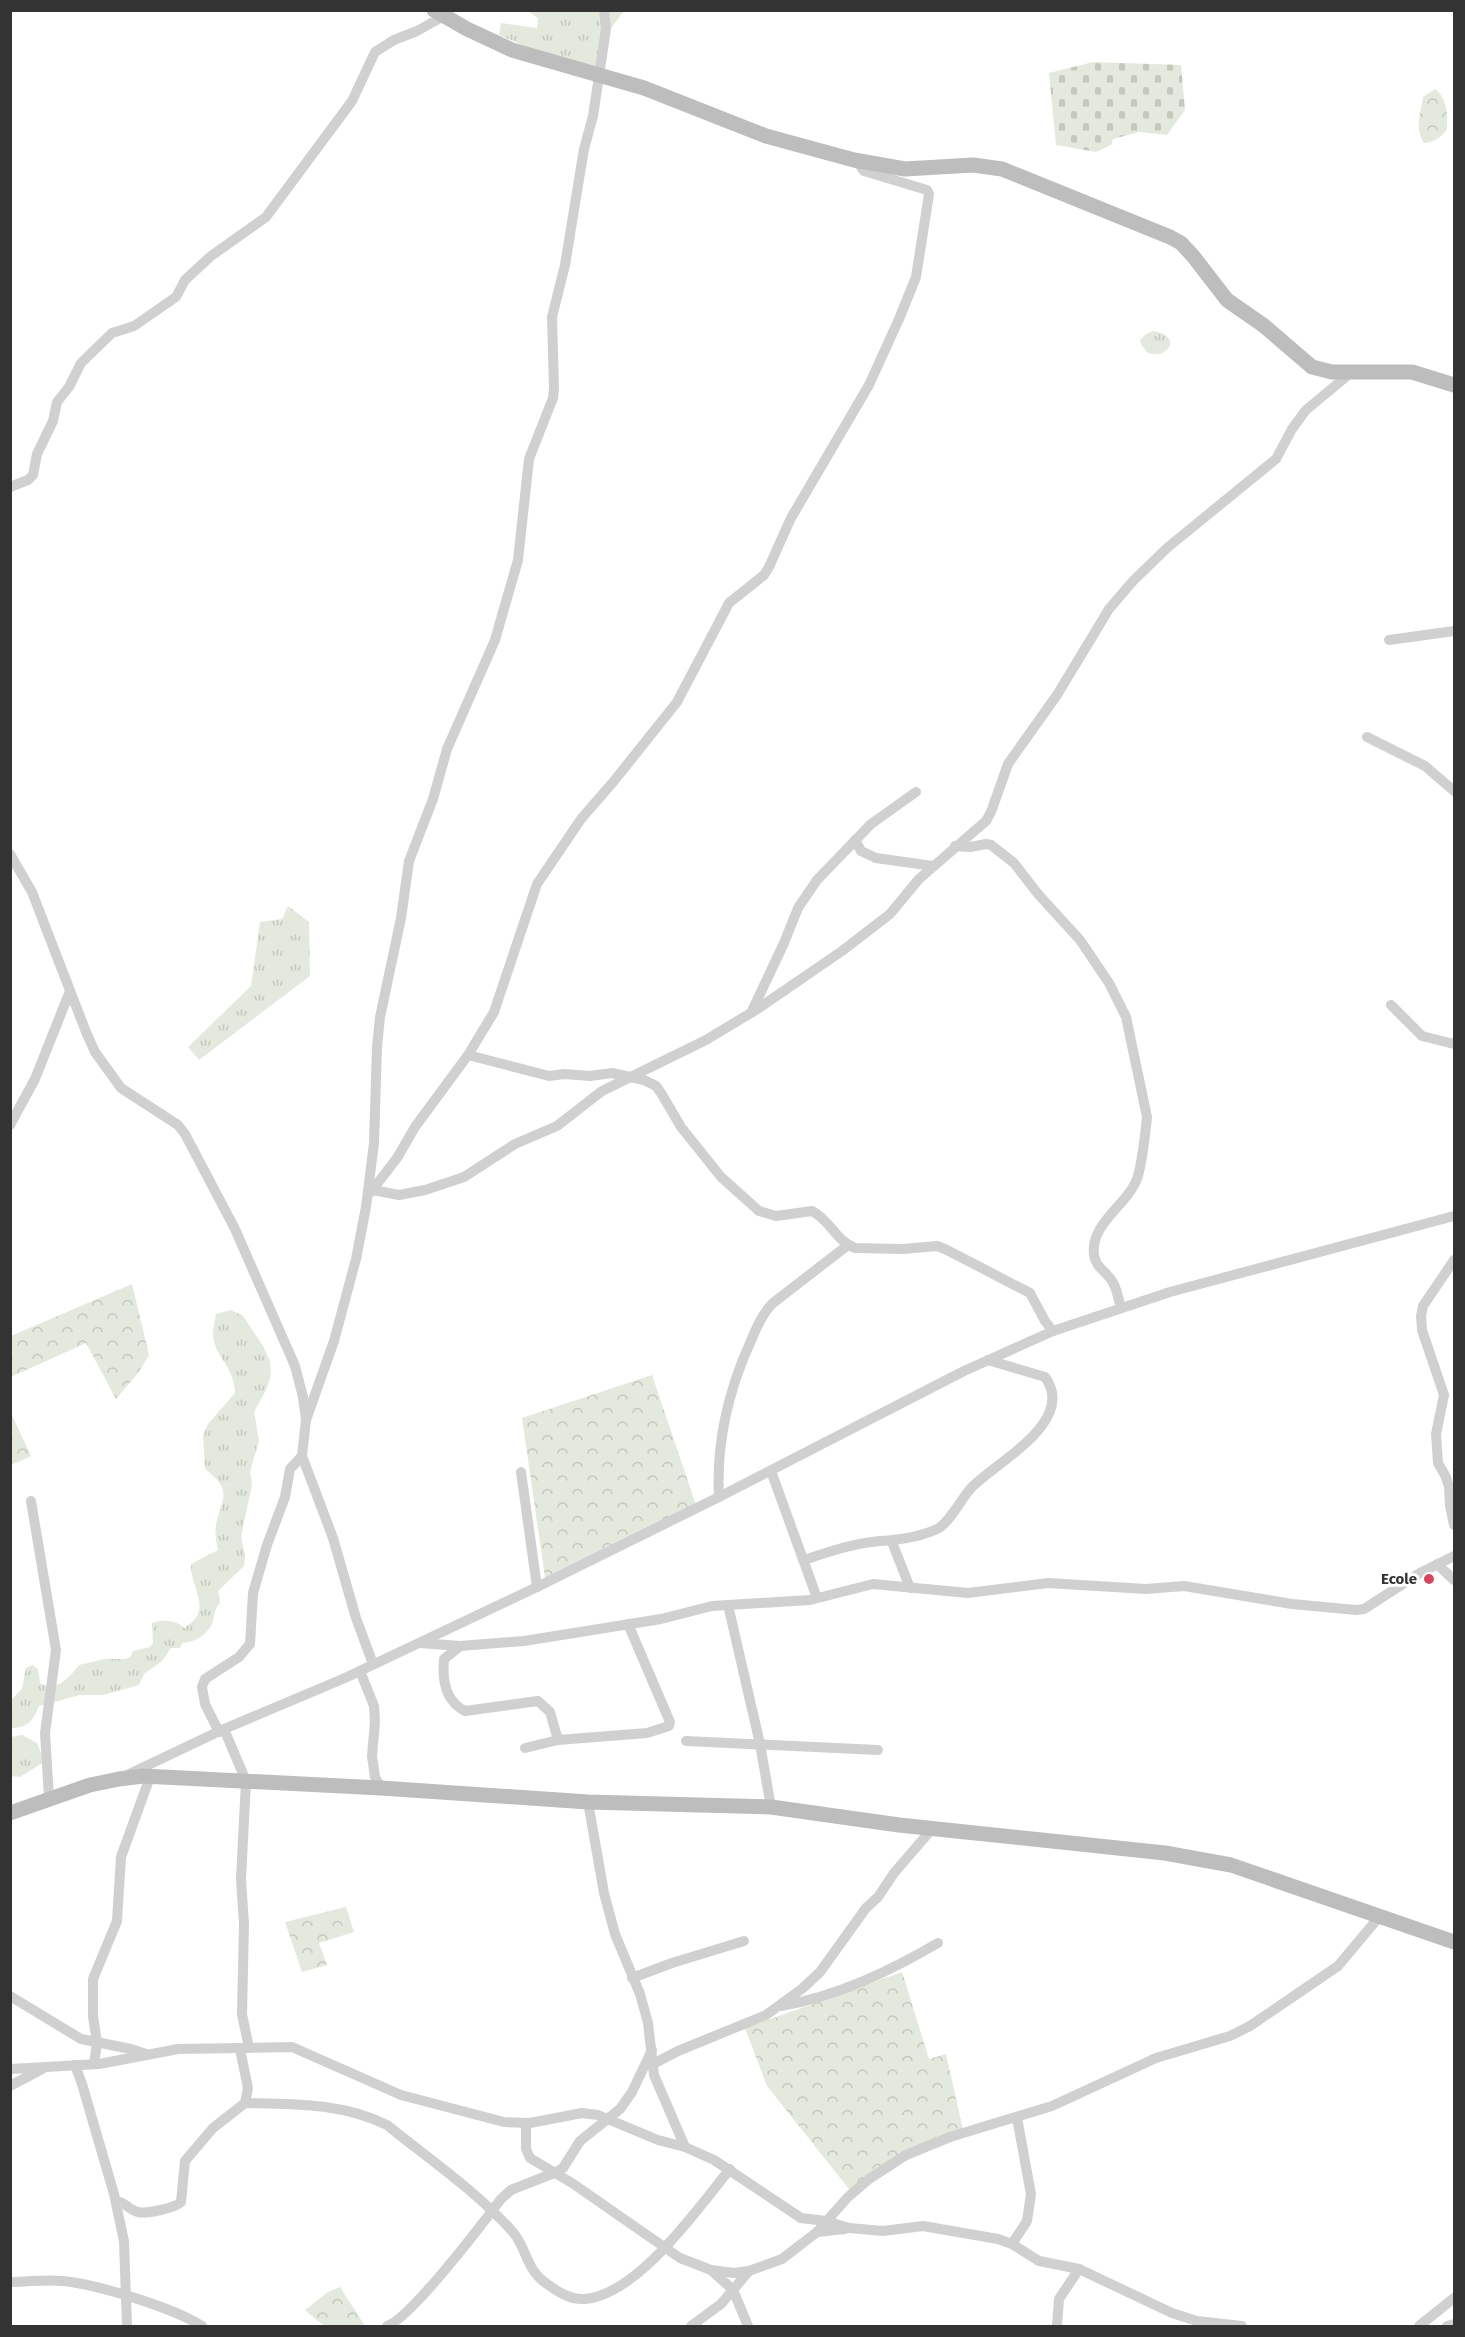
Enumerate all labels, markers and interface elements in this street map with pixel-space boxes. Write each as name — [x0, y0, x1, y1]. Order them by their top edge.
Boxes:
place label: Ecole — [1381, 1570, 1417, 1588]
marker: Ecole — [1422, 1572, 1436, 1586]

